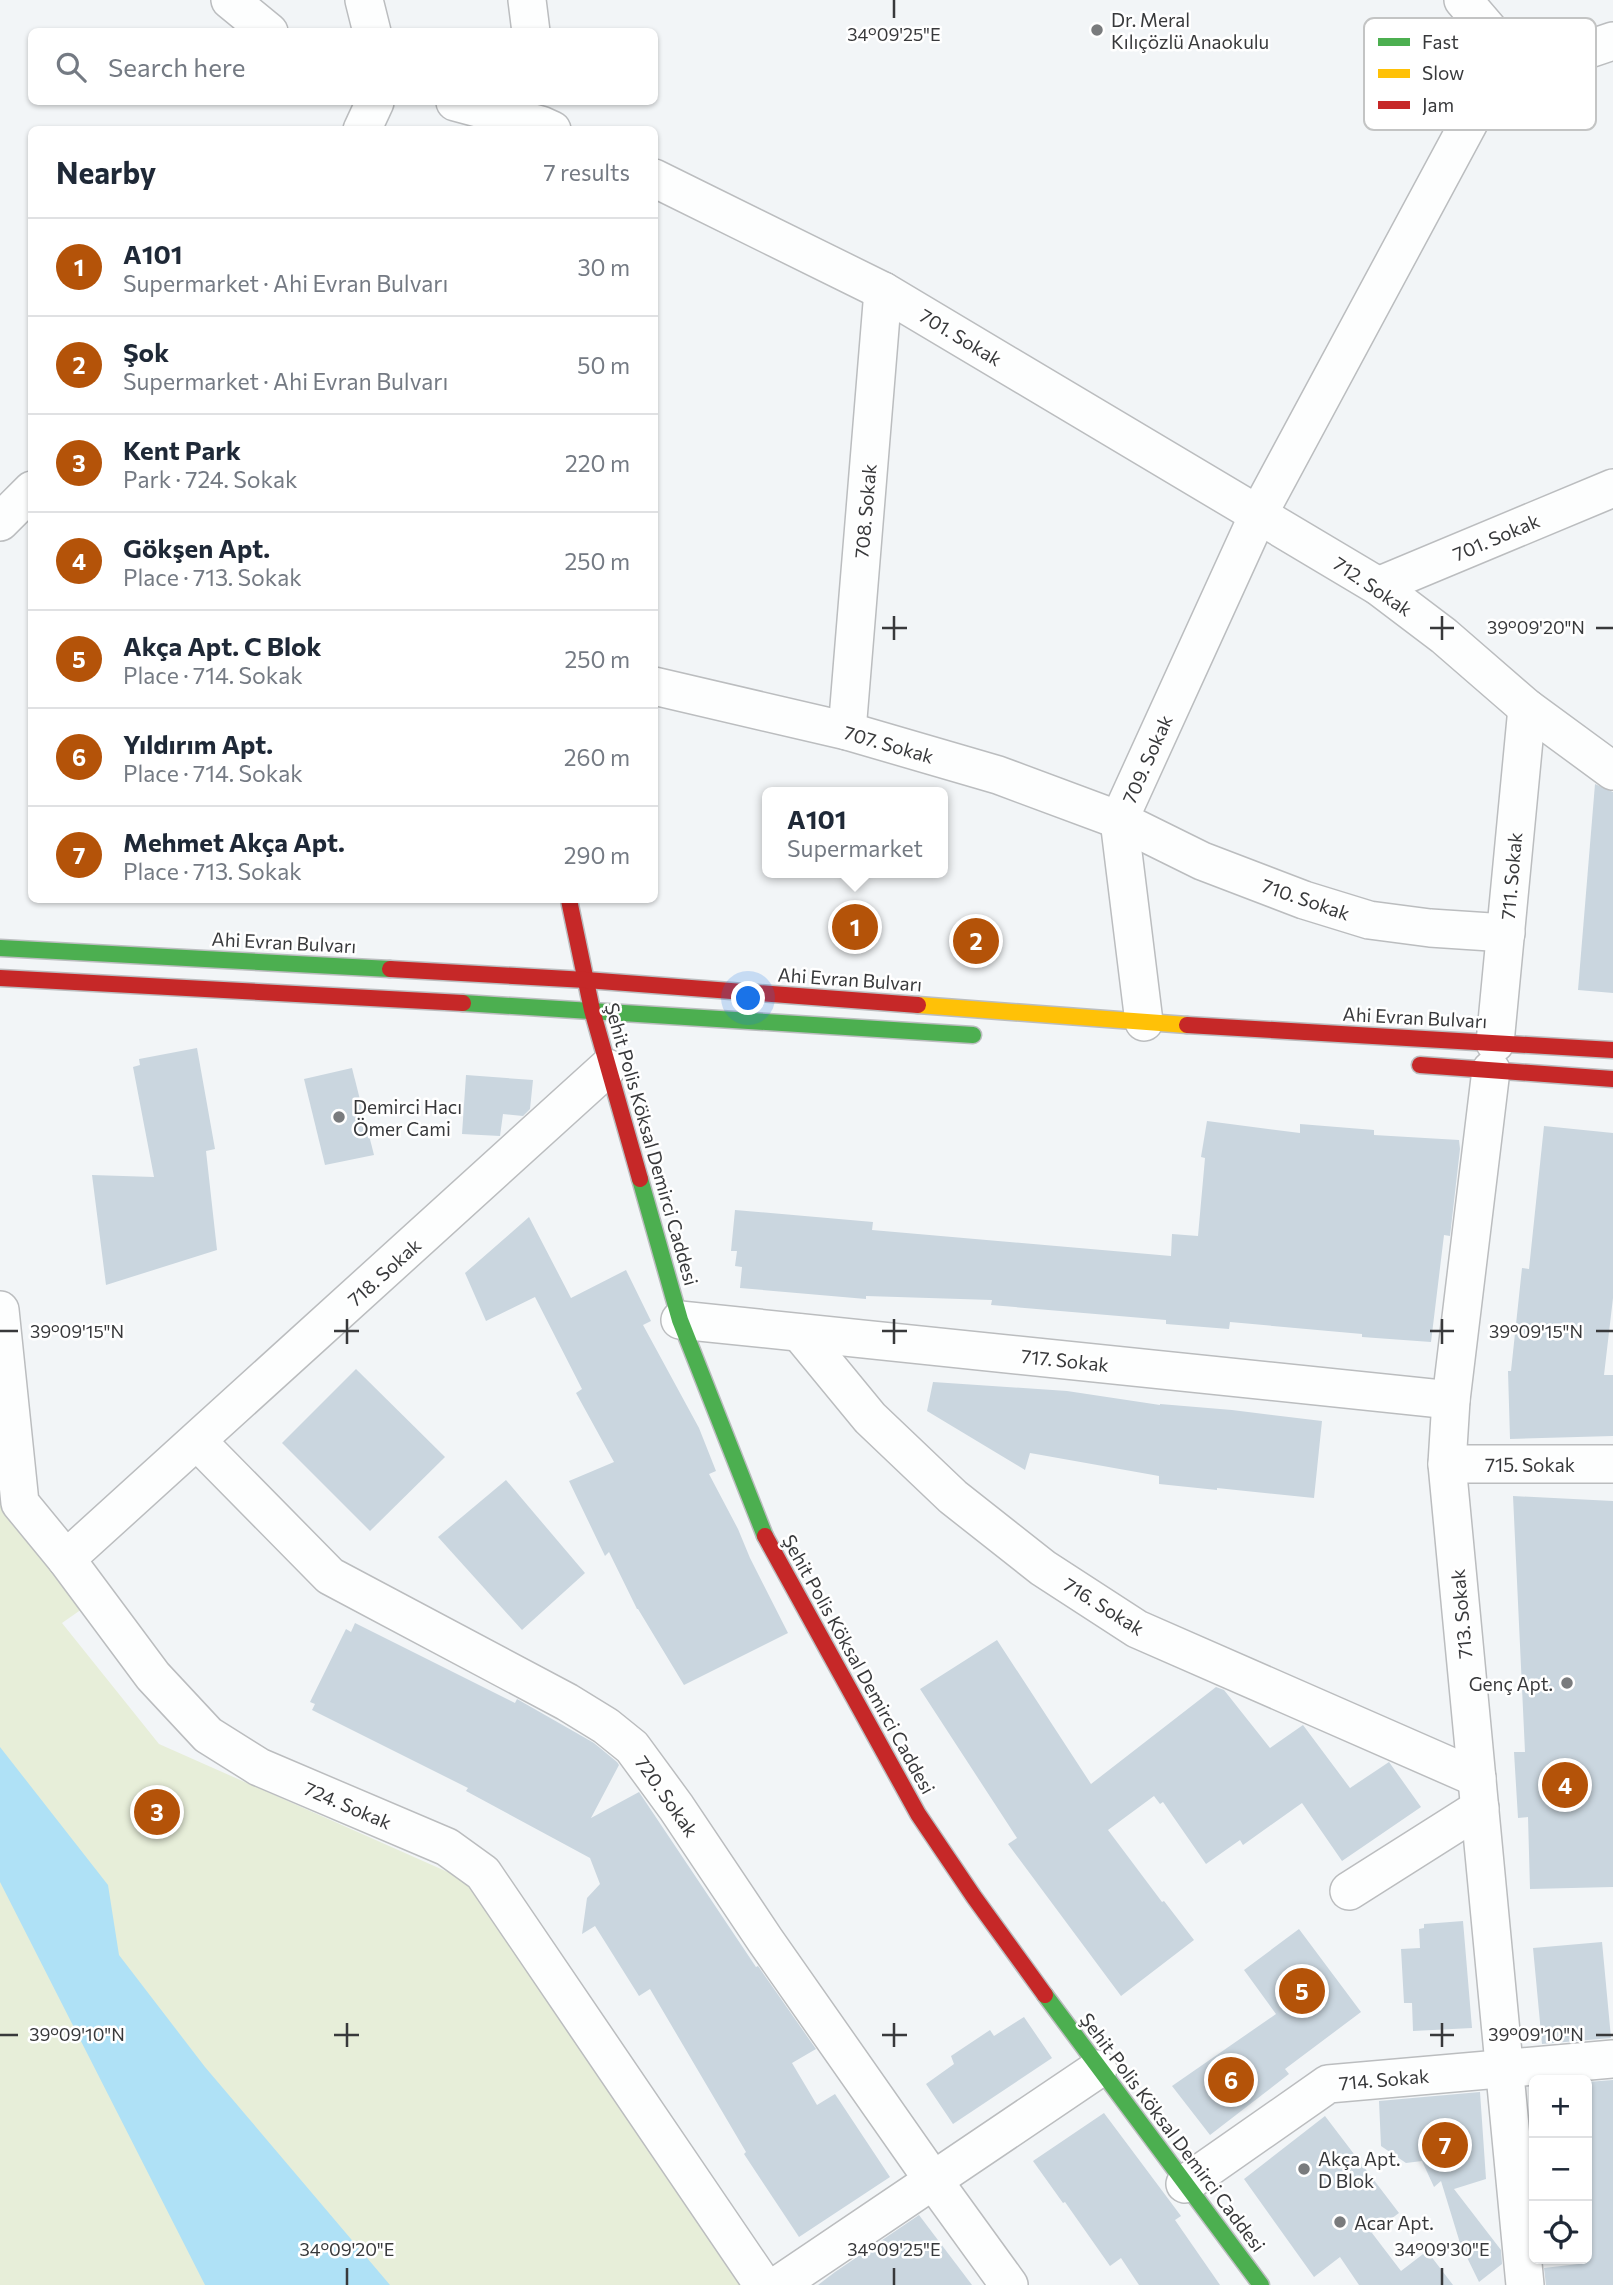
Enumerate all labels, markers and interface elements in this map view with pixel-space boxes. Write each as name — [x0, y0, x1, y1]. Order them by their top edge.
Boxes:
place label: Dr. Meral Kılıçözlü Anaokulu — [1111, 8, 1269, 53]
legend — [1364, 18, 1596, 130]
marker: Dr. Meral Kılıçözlü Anaokulu — [1089, 22, 1105, 38]
text: 34°09'25"E — [847, 23, 941, 45]
search box — [28, 28, 658, 105]
text: Fast — [1422, 30, 1459, 53]
icon: search — [52, 48, 90, 86]
text: Search here — [108, 51, 246, 82]
text: Slow — [1422, 61, 1464, 84]
text: Jam — [1422, 93, 1454, 116]
text: Nearby — [56, 153, 156, 190]
text: 7 results — [543, 158, 630, 186]
text: A101 — [123, 238, 183, 269]
text: 1 — [74, 253, 84, 281]
text: 30 m — [577, 253, 630, 281]
text: Supermarket · Ahi Evran Bulvarı — [123, 269, 448, 297]
street label: 701. Sokak — [916, 304, 1006, 370]
text: Şok — [123, 336, 169, 367]
text: 2 — [72, 351, 86, 379]
text: 50 m — [577, 351, 630, 379]
text: Supermarket · Ahi Evran Bulvarı — [123, 367, 448, 395]
text: Kent Park — [123, 434, 241, 465]
text: 3 — [72, 449, 86, 477]
text: 220 m — [565, 449, 630, 477]
street label: 708. Sokak — [849, 463, 881, 559]
text: Park · 724. Sokak — [123, 465, 298, 493]
street label: 701. Sokak — [1449, 509, 1543, 565]
text: Gökşen Apt. — [123, 532, 270, 563]
text: 4 — [72, 547, 86, 575]
text: 250 m — [565, 547, 630, 575]
street label: 712. Sokak — [1329, 551, 1417, 621]
text: Place · 713. Sokak — [123, 563, 302, 591]
text: 39°09'20"N — [1487, 616, 1585, 638]
text: Akça Apt. C Blok — [123, 630, 321, 661]
text: 5 — [72, 645, 86, 673]
text: 250 m — [565, 645, 630, 673]
text: Place · 714. Sokak — [123, 661, 303, 689]
street label: 709. Sokak — [1117, 711, 1177, 807]
street label: 707. Sokak — [842, 720, 936, 768]
text: Yıldırım Apt. — [123, 728, 273, 759]
text: 6 — [72, 743, 86, 771]
text: 260 m — [564, 743, 630, 771]
text: Place · 714. Sokak — [123, 759, 303, 787]
popup — [762, 787, 948, 878]
text: A101 — [787, 803, 847, 834]
text: Mehmet Akça Apt. — [123, 826, 345, 857]
street label: 711. Sokak — [1496, 831, 1526, 921]
text: Supermarket — [787, 834, 923, 862]
text: 7 — [73, 841, 85, 869]
text: 290 m — [564, 841, 630, 869]
text: Place · 713. Sokak — [123, 857, 302, 885]
street label: 710. Sokak — [1259, 873, 1353, 925]
pin: 1 — [832, 901, 878, 953]
pin: 2 — [953, 915, 999, 967]
street label: Ahi Evran Bulvarı — [211, 927, 357, 957]
street label: Ahi Evran Bulvarı — [777, 962, 923, 996]
your location — [731, 981, 765, 1015]
street label: Şehit Polis Köksal Demirci Caddesi — [601, 1000, 703, 1288]
street label: Ahi Evran Bulvarı — [1342, 1002, 1488, 1032]
place label: Demirci Hacı Ömer Cami — [353, 1095, 462, 1140]
marker: Demirci Hacı Ömer Cami — [331, 1109, 347, 1125]
street label: 718. Sokak — [343, 1233, 425, 1311]
text: 39°09'15"N — [30, 1320, 124, 1342]
text: 39°09'15"N — [1489, 1320, 1583, 1342]
street label: 717. Sokak — [1020, 1344, 1110, 1376]
street label: 715. Sokak — [1485, 1453, 1575, 1476]
street label: Şehit Polis Köksal Demirci Caddesi — [778, 1530, 940, 1798]
street label: 713. Sokak — [1446, 1568, 1476, 1660]
street label: 716. Sokak — [1060, 1572, 1148, 1640]
place label: Genç Apt. — [1469, 1672, 1553, 1695]
marker: Genç Apt. — [1559, 1675, 1575, 1691]
street label: 720. Sokak — [631, 1751, 703, 1841]
pin: 4 — [1542, 1759, 1588, 1811]
street label: 724. Sokak — [301, 1776, 395, 1834]
pin: 3 — [134, 1786, 180, 1838]
pin: 5 — [1279, 1965, 1325, 2017]
street label: Şehit Polis Köksal Demirci Caddesi — [1076, 2008, 1270, 2256]
text: 39°09'10"N — [29, 2023, 125, 2045]
text: 39°09'10"N — [1488, 2023, 1584, 2045]
pin: 6 — [1208, 2054, 1254, 2106]
street label: 714. Sokak — [1338, 2064, 1430, 2094]
map controls — [1529, 2075, 1592, 2264]
button: + — [1529, 2075, 1592, 2138]
pin: 7 — [1422, 2119, 1468, 2171]
button: − — [1529, 2138, 1592, 2201]
place label: Akça Apt. D Blok — [1318, 2147, 1400, 2192]
marker: Akça Apt. D Blok — [1296, 2161, 1312, 2177]
button: locate — [1529, 2201, 1592, 2264]
place label: Acar Apt. — [1354, 2211, 1434, 2234]
marker: Acar Apt. — [1332, 2214, 1348, 2230]
text: 34°09'20"E — [300, 2238, 394, 2260]
text: 34°09'25"E — [847, 2238, 941, 2260]
text: 34°09'30"E — [1394, 2238, 1490, 2260]

